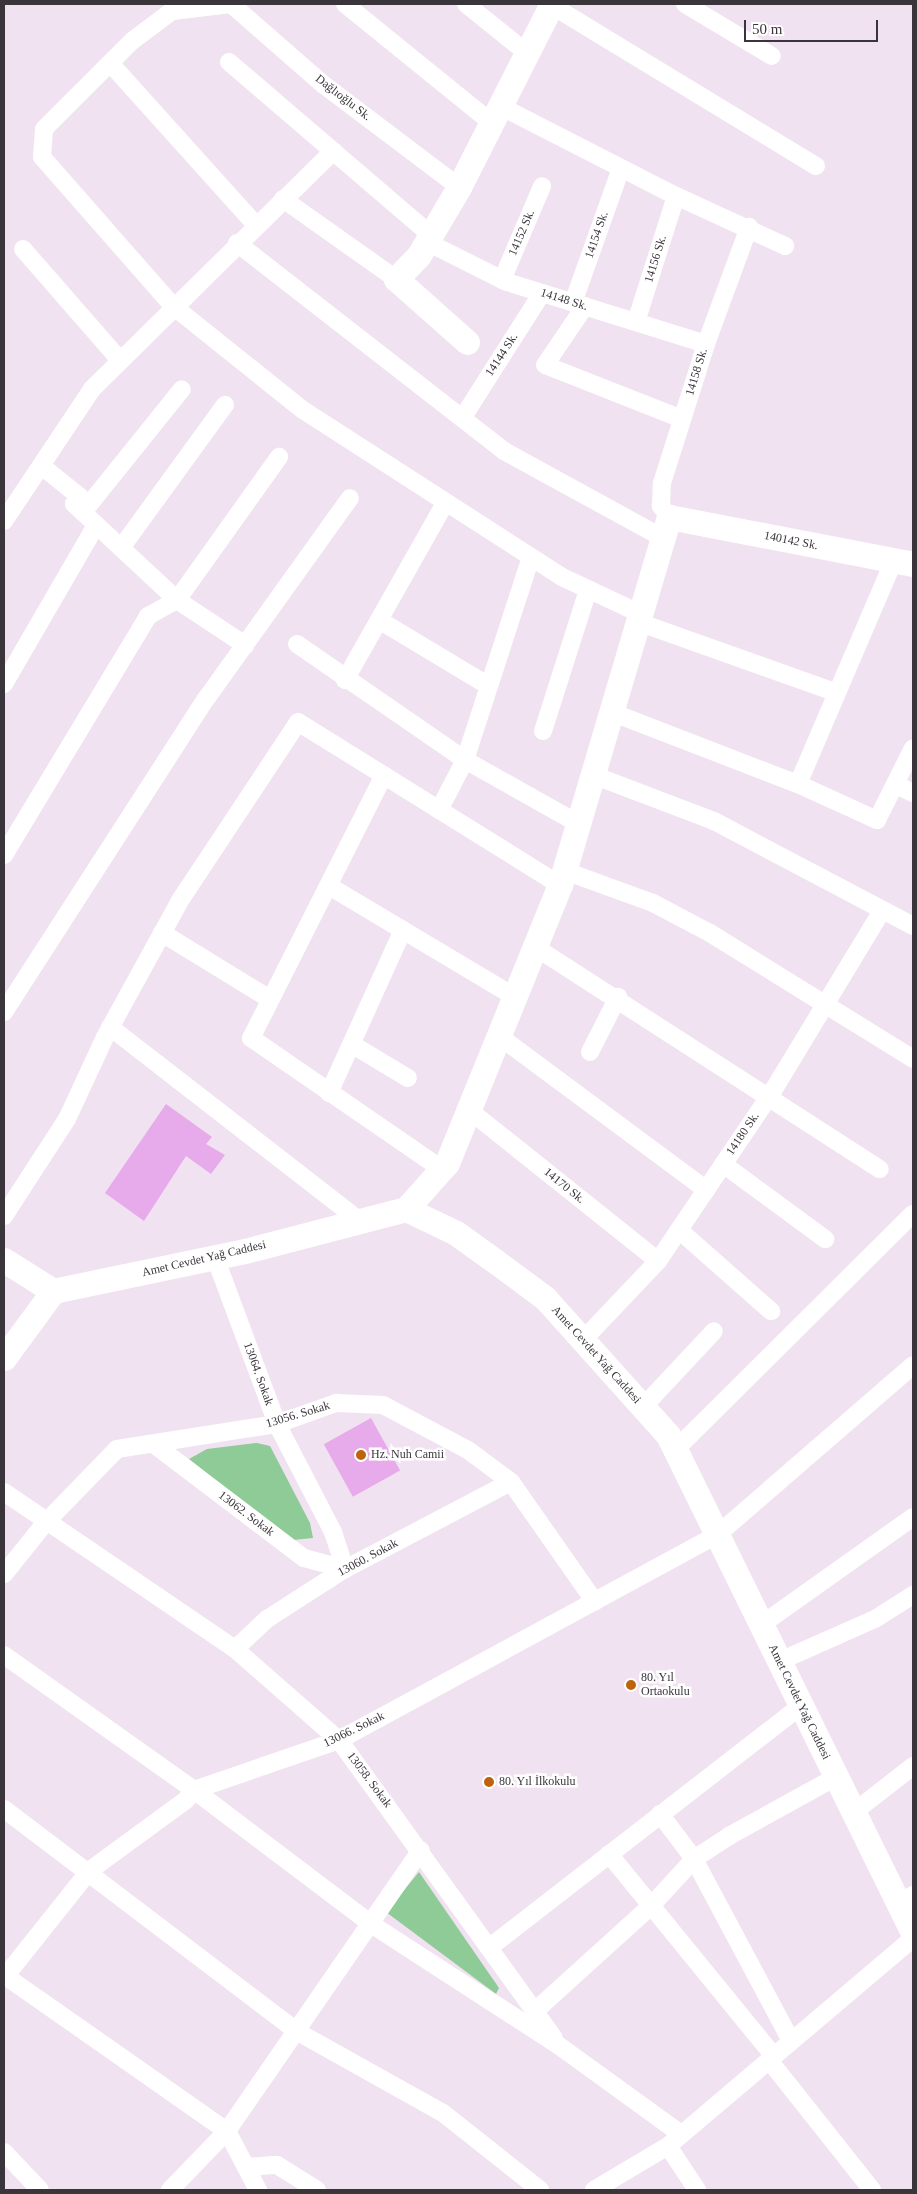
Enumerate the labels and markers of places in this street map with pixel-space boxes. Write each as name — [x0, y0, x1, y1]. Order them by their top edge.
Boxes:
place label: Hz. Nuh Camii — [371, 1448, 444, 1462]
marker: Hz. Nuh Camii — [355, 1449, 367, 1461]
place label: 80. Yıl Ortaokulu — [641, 1671, 690, 1699]
marker: 80. Yıl Ortaokulu — [625, 1679, 637, 1691]
place label: 80. Yıl İlkokulu — [499, 1775, 576, 1789]
marker: 80. Yıl İlkokulu — [483, 1776, 495, 1788]

